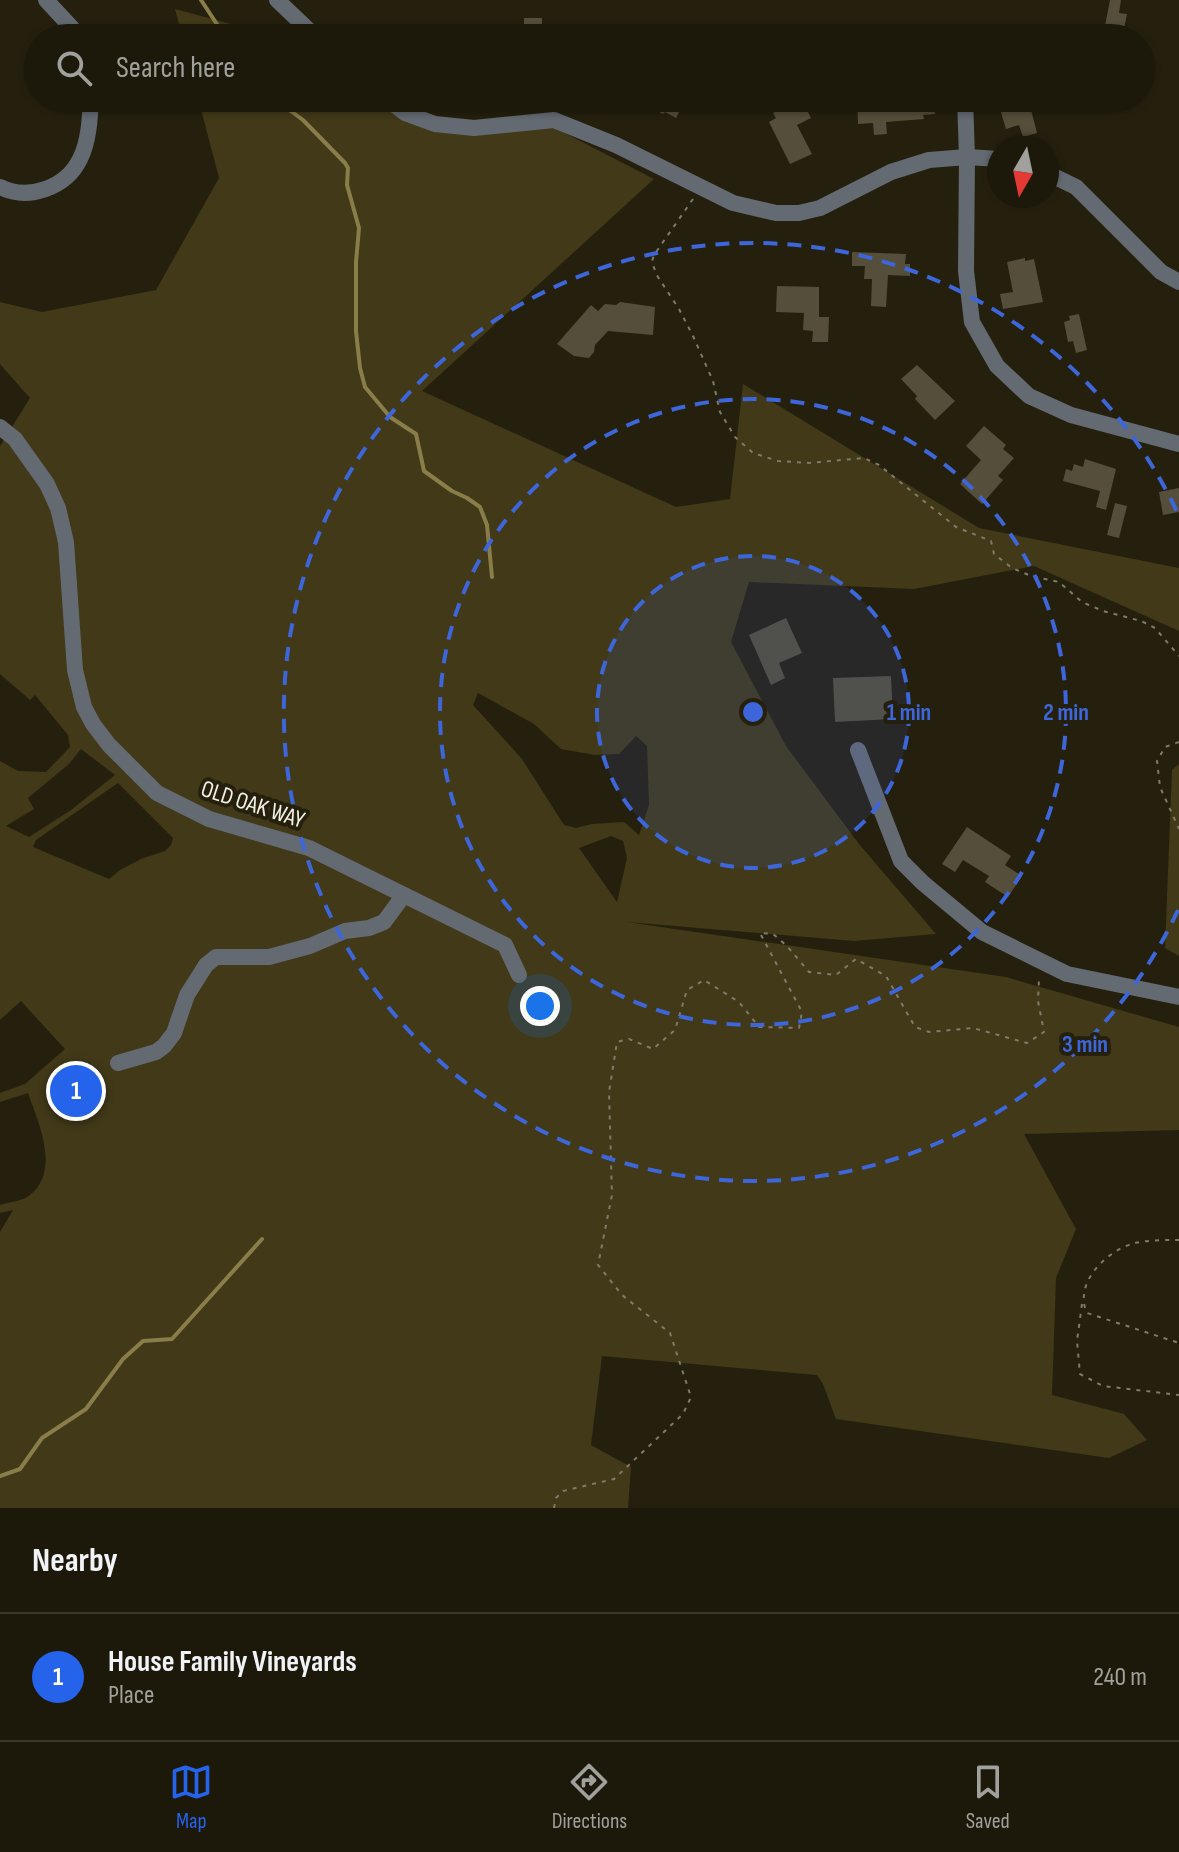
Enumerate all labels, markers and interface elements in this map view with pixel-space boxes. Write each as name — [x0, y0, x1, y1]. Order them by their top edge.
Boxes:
search box — [24, 24, 1155, 112]
icon: search — [52, 46, 96, 90]
text: Search here — [116, 50, 235, 86]
north arrow — [987, 136, 1059, 208]
centre of rings — [739, 698, 767, 726]
text: 1 min — [887, 698, 931, 727]
text: 2 min — [1043, 698, 1089, 727]
street label: OLD OAK WAY — [197, 774, 308, 835]
your location — [520, 986, 560, 1026]
text: 3 min — [1062, 1030, 1108, 1059]
pin: 1 — [50, 1061, 102, 1121]
text: Nearby — [32, 1540, 118, 1581]
text: House Family Vineyards — [108, 1644, 357, 1680]
text: 1 — [53, 1662, 63, 1693]
text: 240 m — [1093, 1662, 1147, 1693]
text: Place — [108, 1680, 155, 1711]
tab: Map — [169, 1760, 213, 1835]
tab: Directions — [552, 1760, 627, 1835]
tab: Saved — [966, 1760, 1010, 1835]

